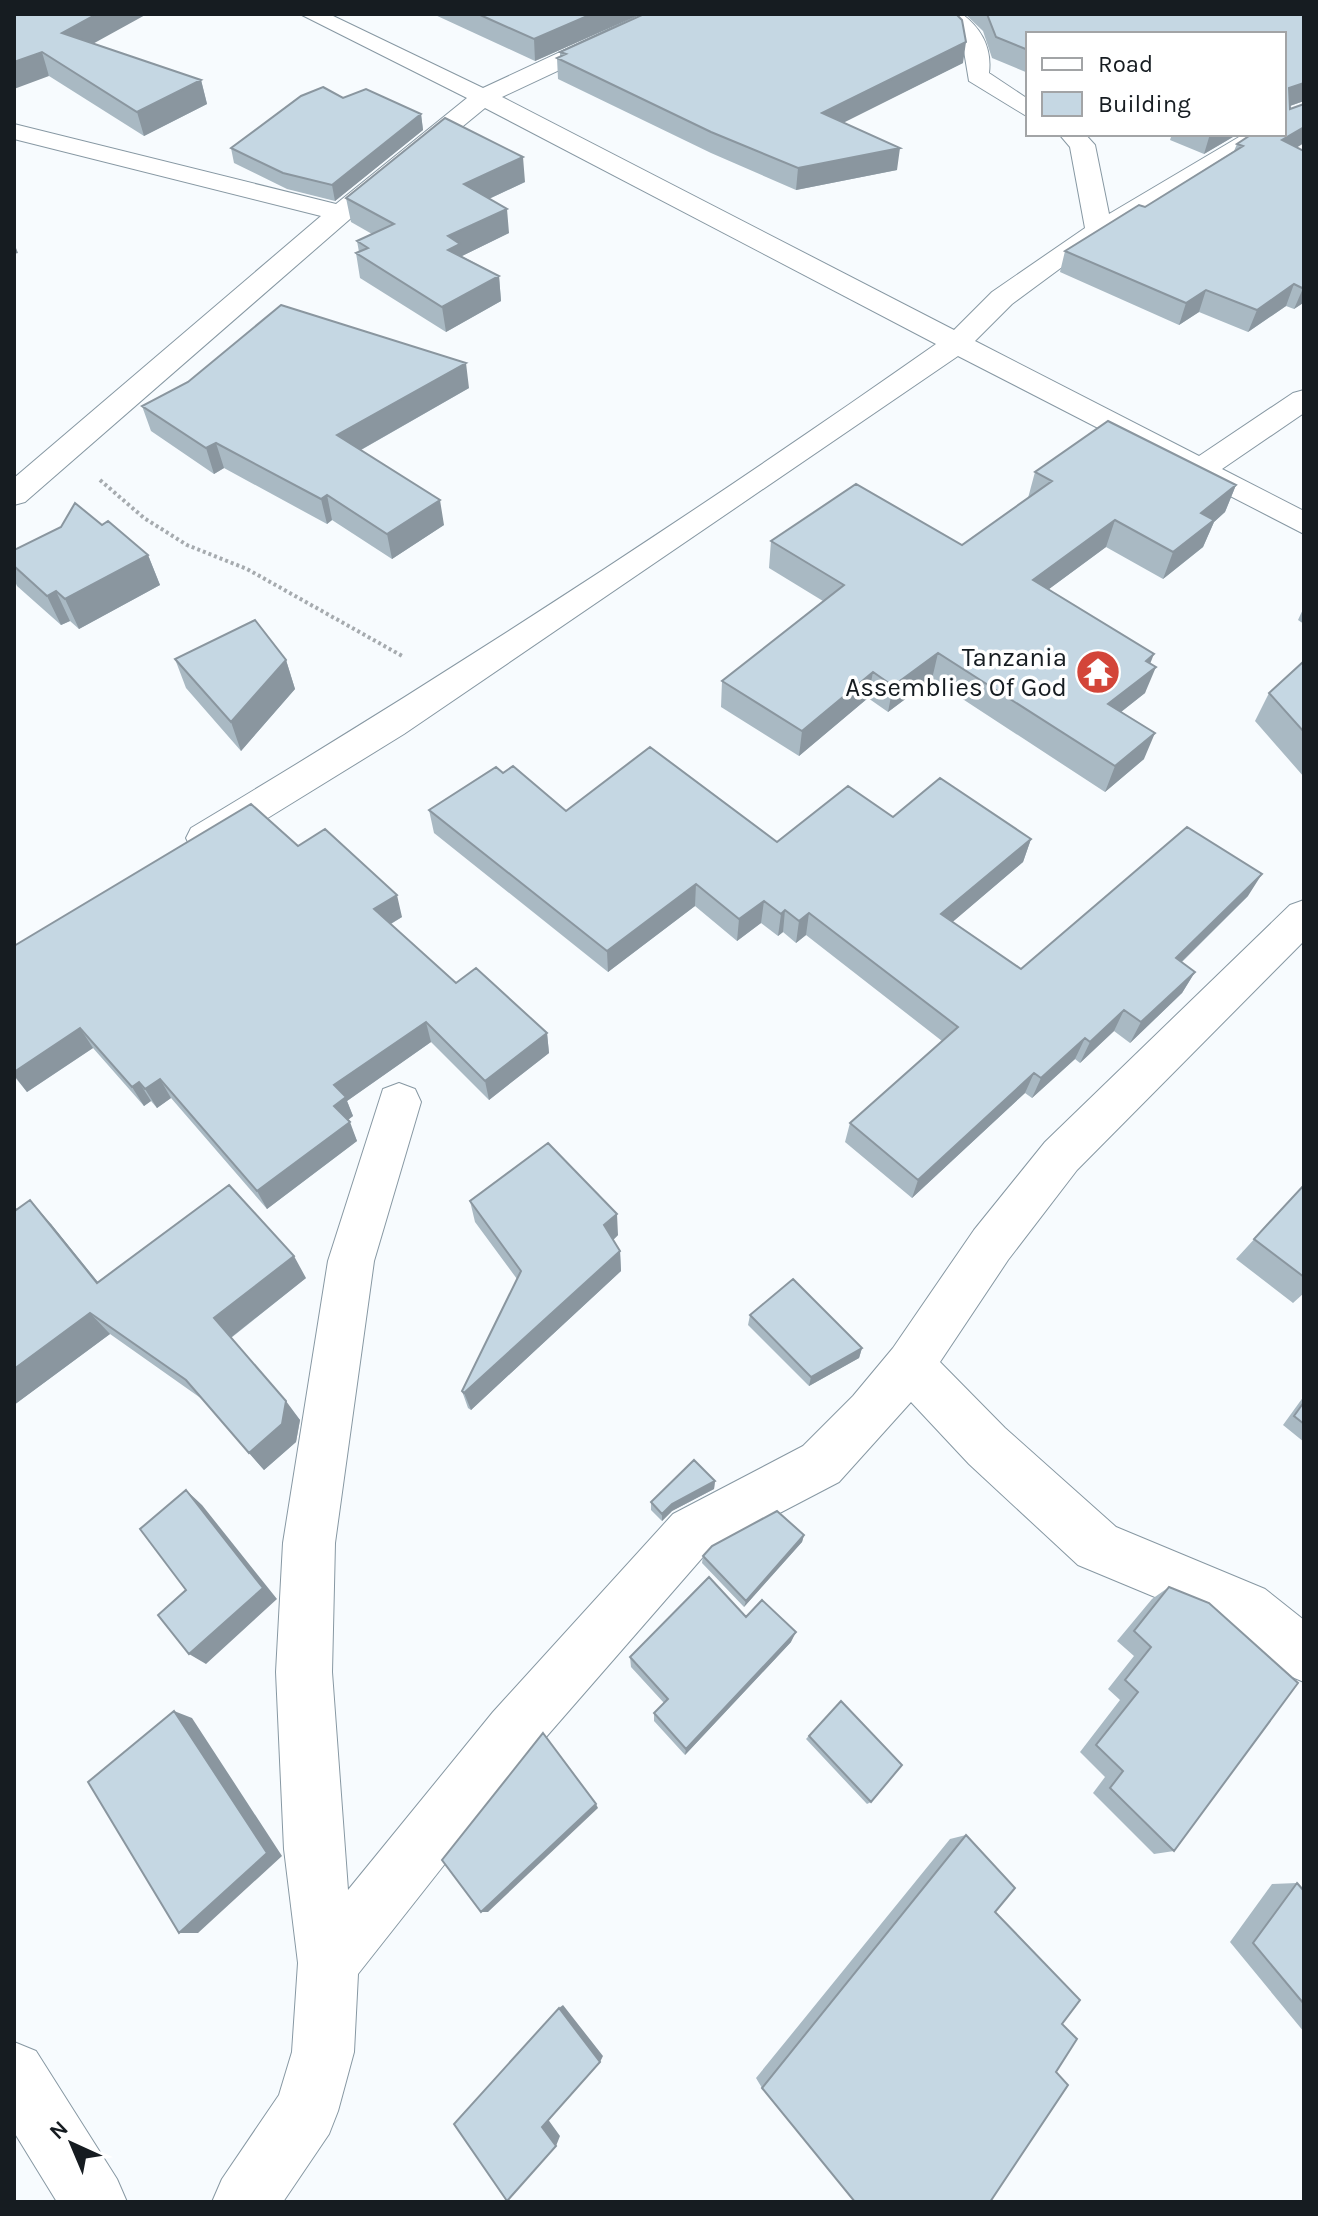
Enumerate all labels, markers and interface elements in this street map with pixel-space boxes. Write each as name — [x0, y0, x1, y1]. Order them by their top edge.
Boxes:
legend — [1026, 32, 1286, 136]
text: Road — [1098, 50, 1153, 78]
text: Building — [1098, 90, 1191, 118]
place label: Tanzania Assemblies Of God — [845, 642, 1067, 703]
temple icon: Tanzania Assemblies Of God — [1074, 648, 1122, 696]
north arrow — [32, 2104, 112, 2184]
text: N — [44, 2115, 74, 2145]

